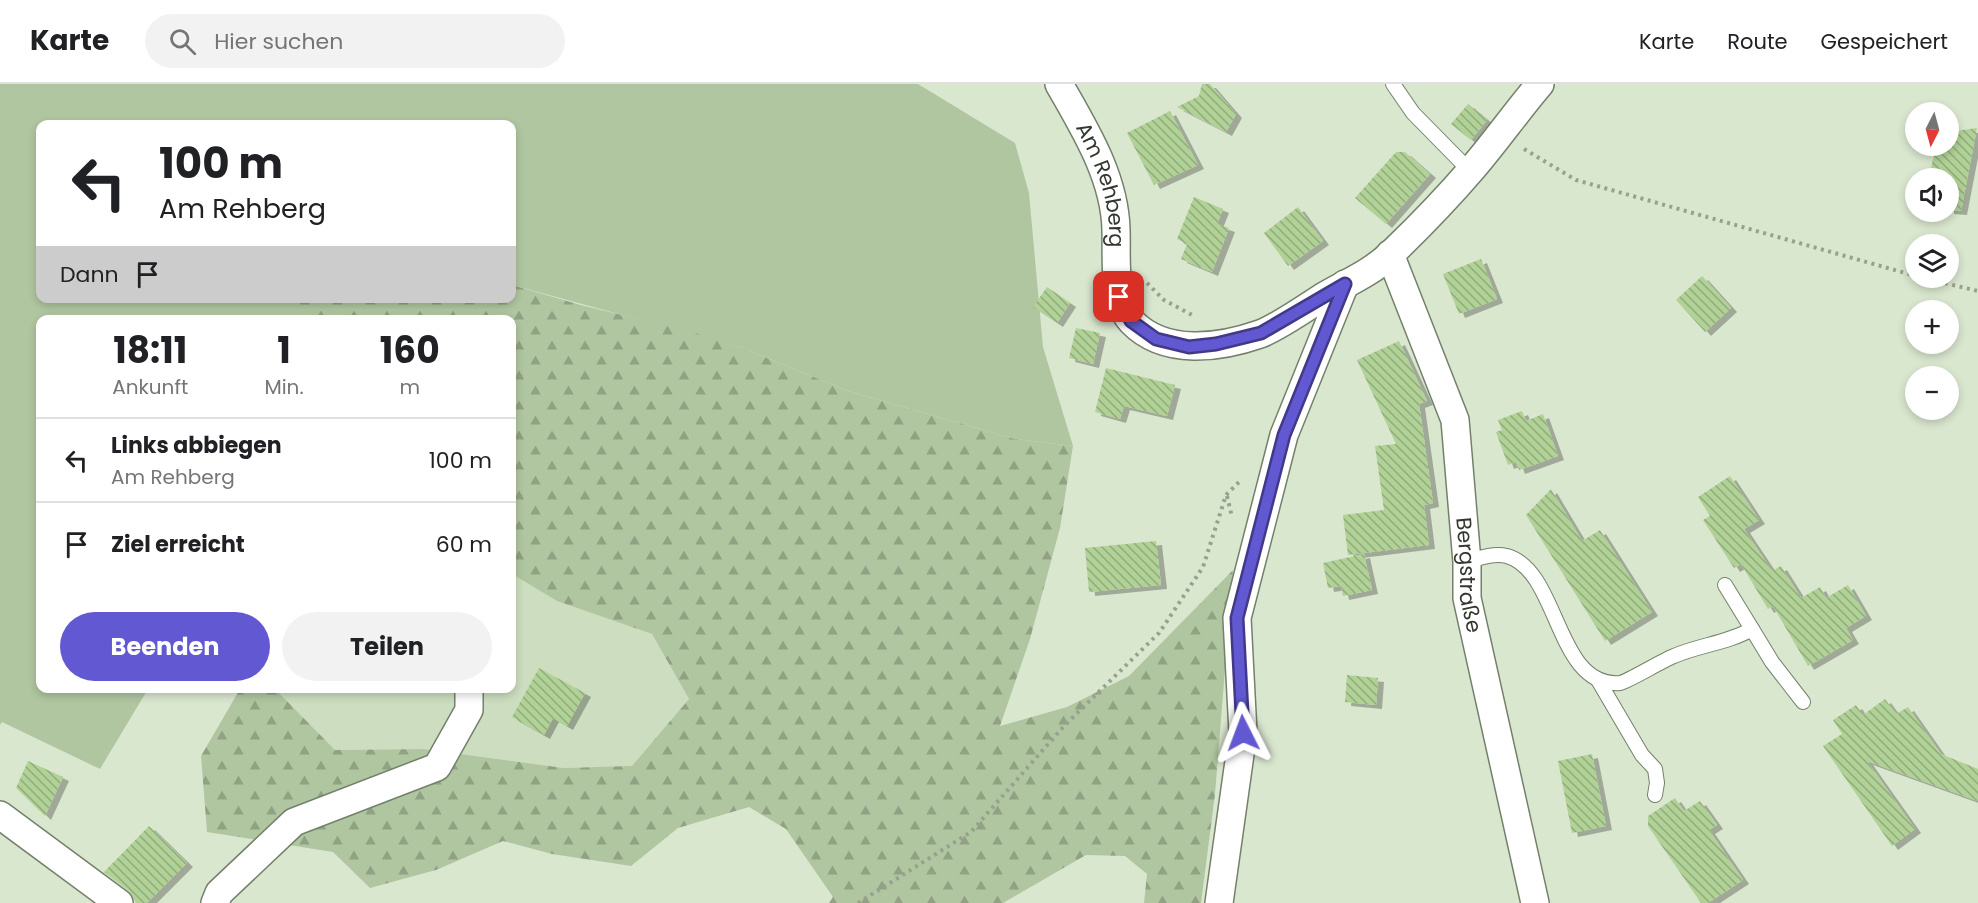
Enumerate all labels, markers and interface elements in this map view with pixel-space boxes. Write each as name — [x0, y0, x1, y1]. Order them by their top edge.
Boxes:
search box — [145, 14, 565, 68]
text: Karte — [30, 21, 109, 60]
icon: search — [166, 25, 199, 58]
text: Hier suchen — [214, 26, 343, 57]
text: Karte — [1639, 27, 1694, 56]
text: Route — [1727, 27, 1788, 56]
text: Gespeichert — [1821, 27, 1948, 56]
north arrow — [1905, 102, 1959, 156]
map controls — [1905, 102, 1959, 420]
street label: Am Rehberg — [1069, 117, 1131, 248]
text: 100 m — [159, 134, 283, 193]
icon: left — [60, 144, 138, 222]
button: sound — [1905, 168, 1959, 222]
text: Am Rehberg — [159, 190, 326, 227]
button: layers — [1905, 234, 1959, 288]
icon: arrive — [131, 258, 164, 291]
text: Dann — [60, 259, 119, 290]
pin — [1093, 271, 1144, 322]
icon: arrive — [1102, 280, 1135, 313]
button: + — [1905, 300, 1959, 354]
text: 18:11 — [113, 325, 187, 376]
text: 1 — [277, 325, 291, 376]
text: 160 — [380, 325, 440, 376]
button: − — [1905, 366, 1959, 420]
text: Ankunft — [112, 373, 188, 401]
text: Min. — [264, 373, 304, 401]
text: m — [399, 373, 420, 401]
text: Links abbiegen — [111, 430, 282, 461]
icon: left — [60, 444, 93, 477]
text: 100 m — [429, 445, 492, 476]
text: Am Rehberg — [111, 463, 235, 491]
street label: Bergstraße — [1449, 516, 1489, 635]
icon: arrive — [60, 528, 93, 561]
text: Ziel erreicht — [111, 529, 245, 560]
text: 60 m — [436, 529, 492, 560]
button: Beenden — [60, 612, 270, 681]
button: Teilen — [282, 612, 492, 681]
position arrow — [1211, 701, 1275, 765]

